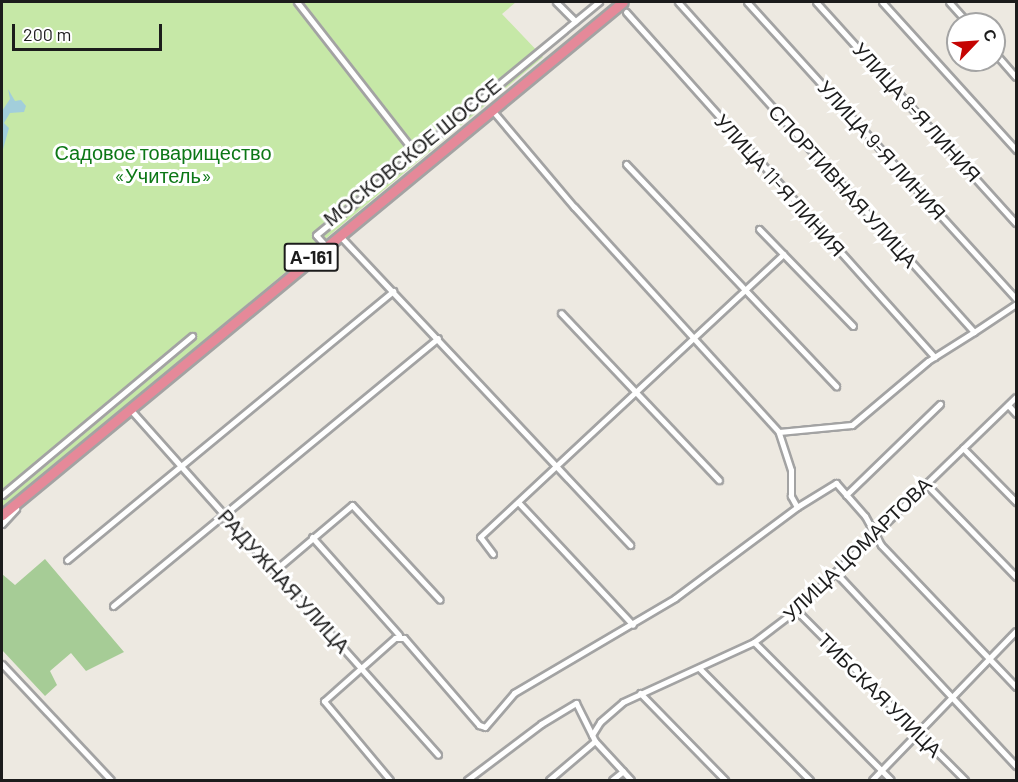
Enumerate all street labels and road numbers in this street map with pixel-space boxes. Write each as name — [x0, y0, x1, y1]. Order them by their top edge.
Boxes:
street label: УЛИЦА 8-Я ЛИНИЯ — [848, 37, 986, 187]
street label: МОСКОВСКОЕ ШОССЕ — [318, 73, 506, 231]
street label: УЛИЦА 9-Я ЛИНИЯ — [813, 75, 951, 225]
street label: СПОРТИВНАЯ УЛИЦА — [764, 100, 922, 272]
street label: УЛИЦА 11-Я ЛИНИЯ — [710, 109, 850, 261]
road number: А-161 — [282, 242, 340, 272]
street label: УЛИЦА ЦОМАРТОВА — [778, 472, 936, 626]
street label: РАДУЖНАЯ УЛИЦА — [213, 504, 355, 658]
street label: ТИБСКАЯ УЛИЦА — [813, 628, 947, 762]

